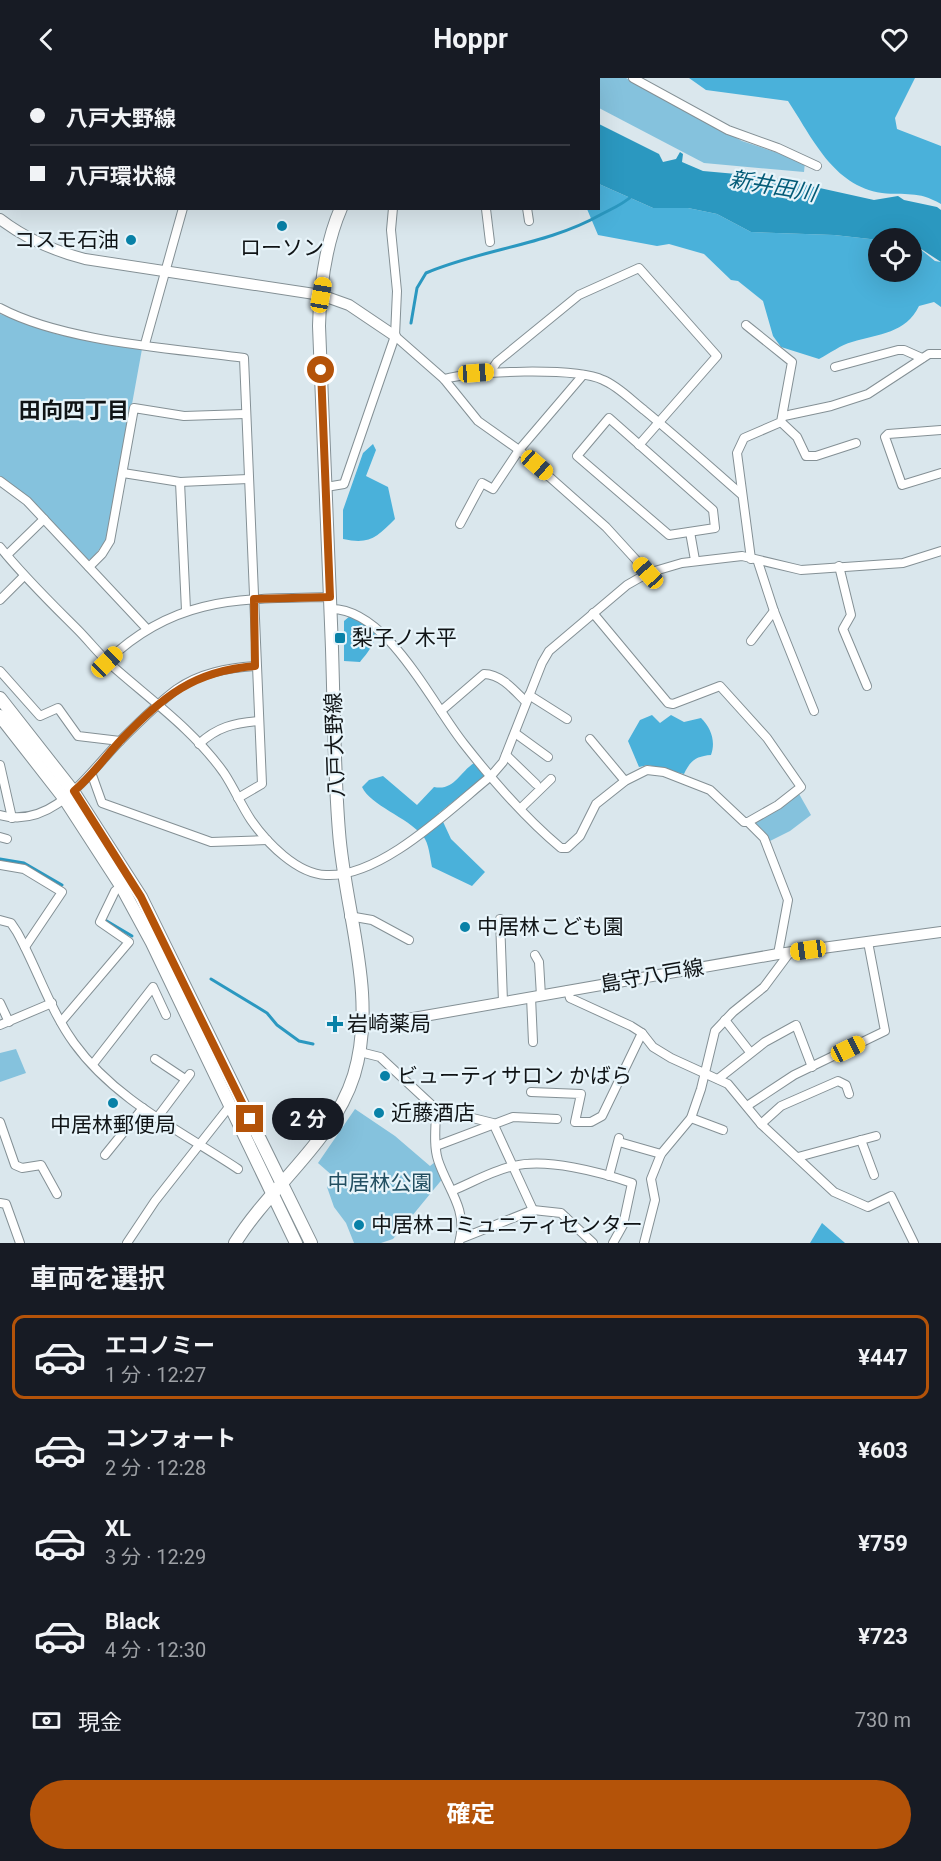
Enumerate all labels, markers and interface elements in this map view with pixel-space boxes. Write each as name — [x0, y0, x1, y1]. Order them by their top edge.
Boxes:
icon: back — [30, 23, 63, 56]
text: Hoppr — [433, 23, 508, 55]
icon: heart — [878, 23, 911, 56]
text: 八戸大野線 — [66, 106, 176, 131]
text: 八戸環状線 — [66, 164, 176, 189]
water label: 新井田川 — [727, 166, 820, 206]
marker: ローソン — [275, 219, 289, 233]
place label: コスモ石油 — [14, 228, 119, 252]
map controls — [868, 228, 922, 282]
button: locate — [868, 228, 922, 282]
marker: コスモ石油 — [124, 233, 138, 247]
place label: ローソン — [240, 236, 324, 260]
car — [309, 276, 333, 314]
route start — [307, 356, 334, 383]
car — [457, 363, 495, 383]
district label: 田向四丁目 — [19, 398, 129, 423]
car — [518, 446, 556, 484]
car — [629, 554, 667, 592]
place label: 梨子ノ木平 — [352, 626, 457, 650]
marker: 梨子ノ木平 — [333, 631, 347, 645]
car — [88, 643, 126, 681]
street label: 八戸大野線 — [321, 692, 349, 798]
place label: 中居林こども園 — [477, 915, 624, 939]
marker: 中居林こども園 — [458, 920, 472, 934]
car — [789, 939, 827, 961]
street label: 島守八戸線 — [598, 955, 706, 997]
place label: 岩崎薬局 — [347, 1012, 431, 1036]
marker: 岩崎薬局 — [328, 1017, 342, 1031]
car — [828, 1033, 868, 1065]
place label: ビューティサロン かばら — [397, 1064, 632, 1088]
marker: ビューティサロン かばら — [378, 1069, 392, 1083]
marker: 中居林郵便局 — [106, 1096, 120, 1110]
callout: 2 分 — [271, 1098, 343, 1140]
place label: 近藤酒店 — [391, 1101, 475, 1125]
route end — [236, 1105, 263, 1132]
marker: 近藤酒店 — [372, 1106, 386, 1120]
text: 2 分 — [290, 1107, 326, 1131]
place label: 中居林郵便局 — [50, 1113, 176, 1137]
park label: 中居林公園 — [328, 1171, 433, 1195]
place label: 中居林コミュニティセンター — [371, 1213, 643, 1237]
marker: 中居林コミュニティセンター — [352, 1218, 366, 1232]
text: 車両を選択 — [30, 1263, 165, 1295]
icon: car — [33, 1330, 87, 1384]
text: エコノミー — [105, 1333, 215, 1358]
text: ¥447 — [858, 1345, 908, 1370]
text: 1 分 · 12:27 — [105, 1363, 206, 1387]
icon: car — [33, 1423, 87, 1477]
text: コンフォート — [105, 1426, 236, 1451]
text: ¥603 — [858, 1438, 908, 1463]
text: 2 分 · 12:28 — [105, 1456, 206, 1480]
icon: car — [33, 1516, 87, 1570]
text: XL — [105, 1516, 131, 1541]
text: ¥759 — [858, 1531, 908, 1556]
text: 3 分 · 12:29 — [105, 1545, 206, 1569]
icon: car — [33, 1609, 87, 1663]
text: Black — [105, 1609, 160, 1634]
text: ¥723 — [858, 1624, 908, 1649]
text: 4 分 · 12:30 — [105, 1638, 206, 1662]
icon: cash — [30, 1704, 63, 1737]
text: 730 m — [855, 1708, 911, 1732]
text: 現金 — [78, 1710, 122, 1735]
button: 確定 — [30, 1780, 911, 1849]

